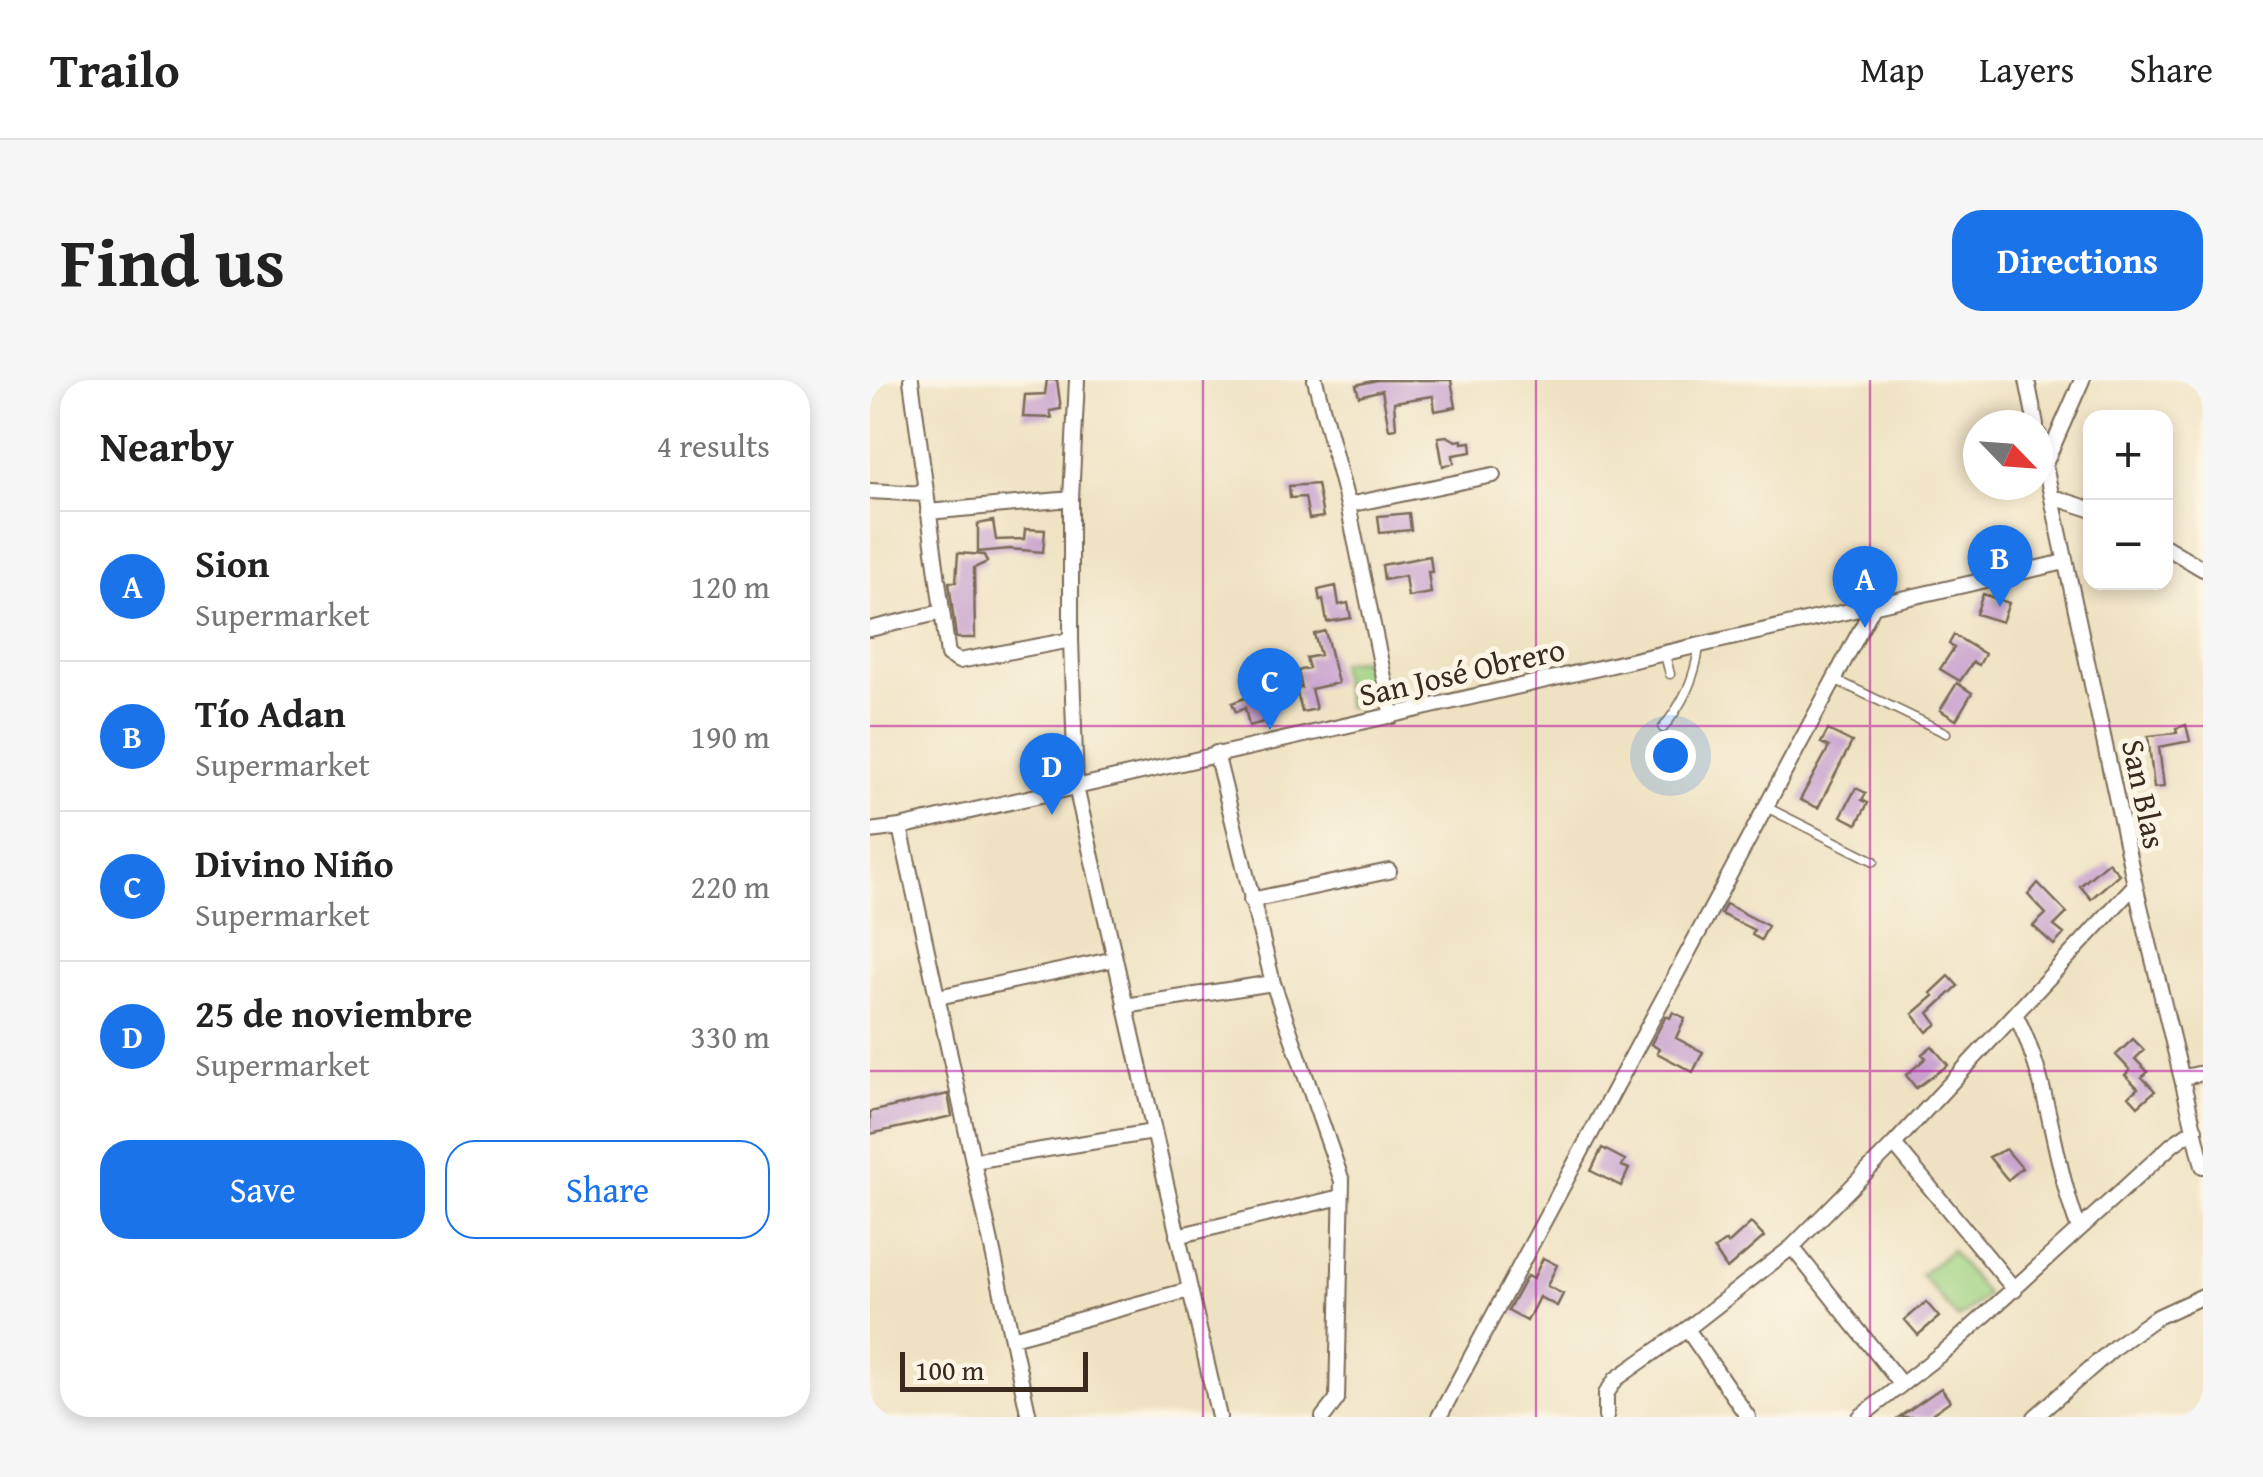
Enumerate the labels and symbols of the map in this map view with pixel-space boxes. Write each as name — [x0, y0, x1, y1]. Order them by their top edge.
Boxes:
north arrow — [1963, 410, 2053, 500]
pin: B — [1968, 524, 2032, 607]
pin: A — [1832, 546, 1898, 628]
street label: San José Obrero — [1354, 625, 1569, 718]
pin: C — [1238, 648, 1302, 730]
your location — [1645, 730, 1696, 781]
pin: D — [1020, 732, 1084, 815]
street label: San Blas — [2110, 735, 2179, 853]
scale bar — [900, 1347, 1088, 1391]

